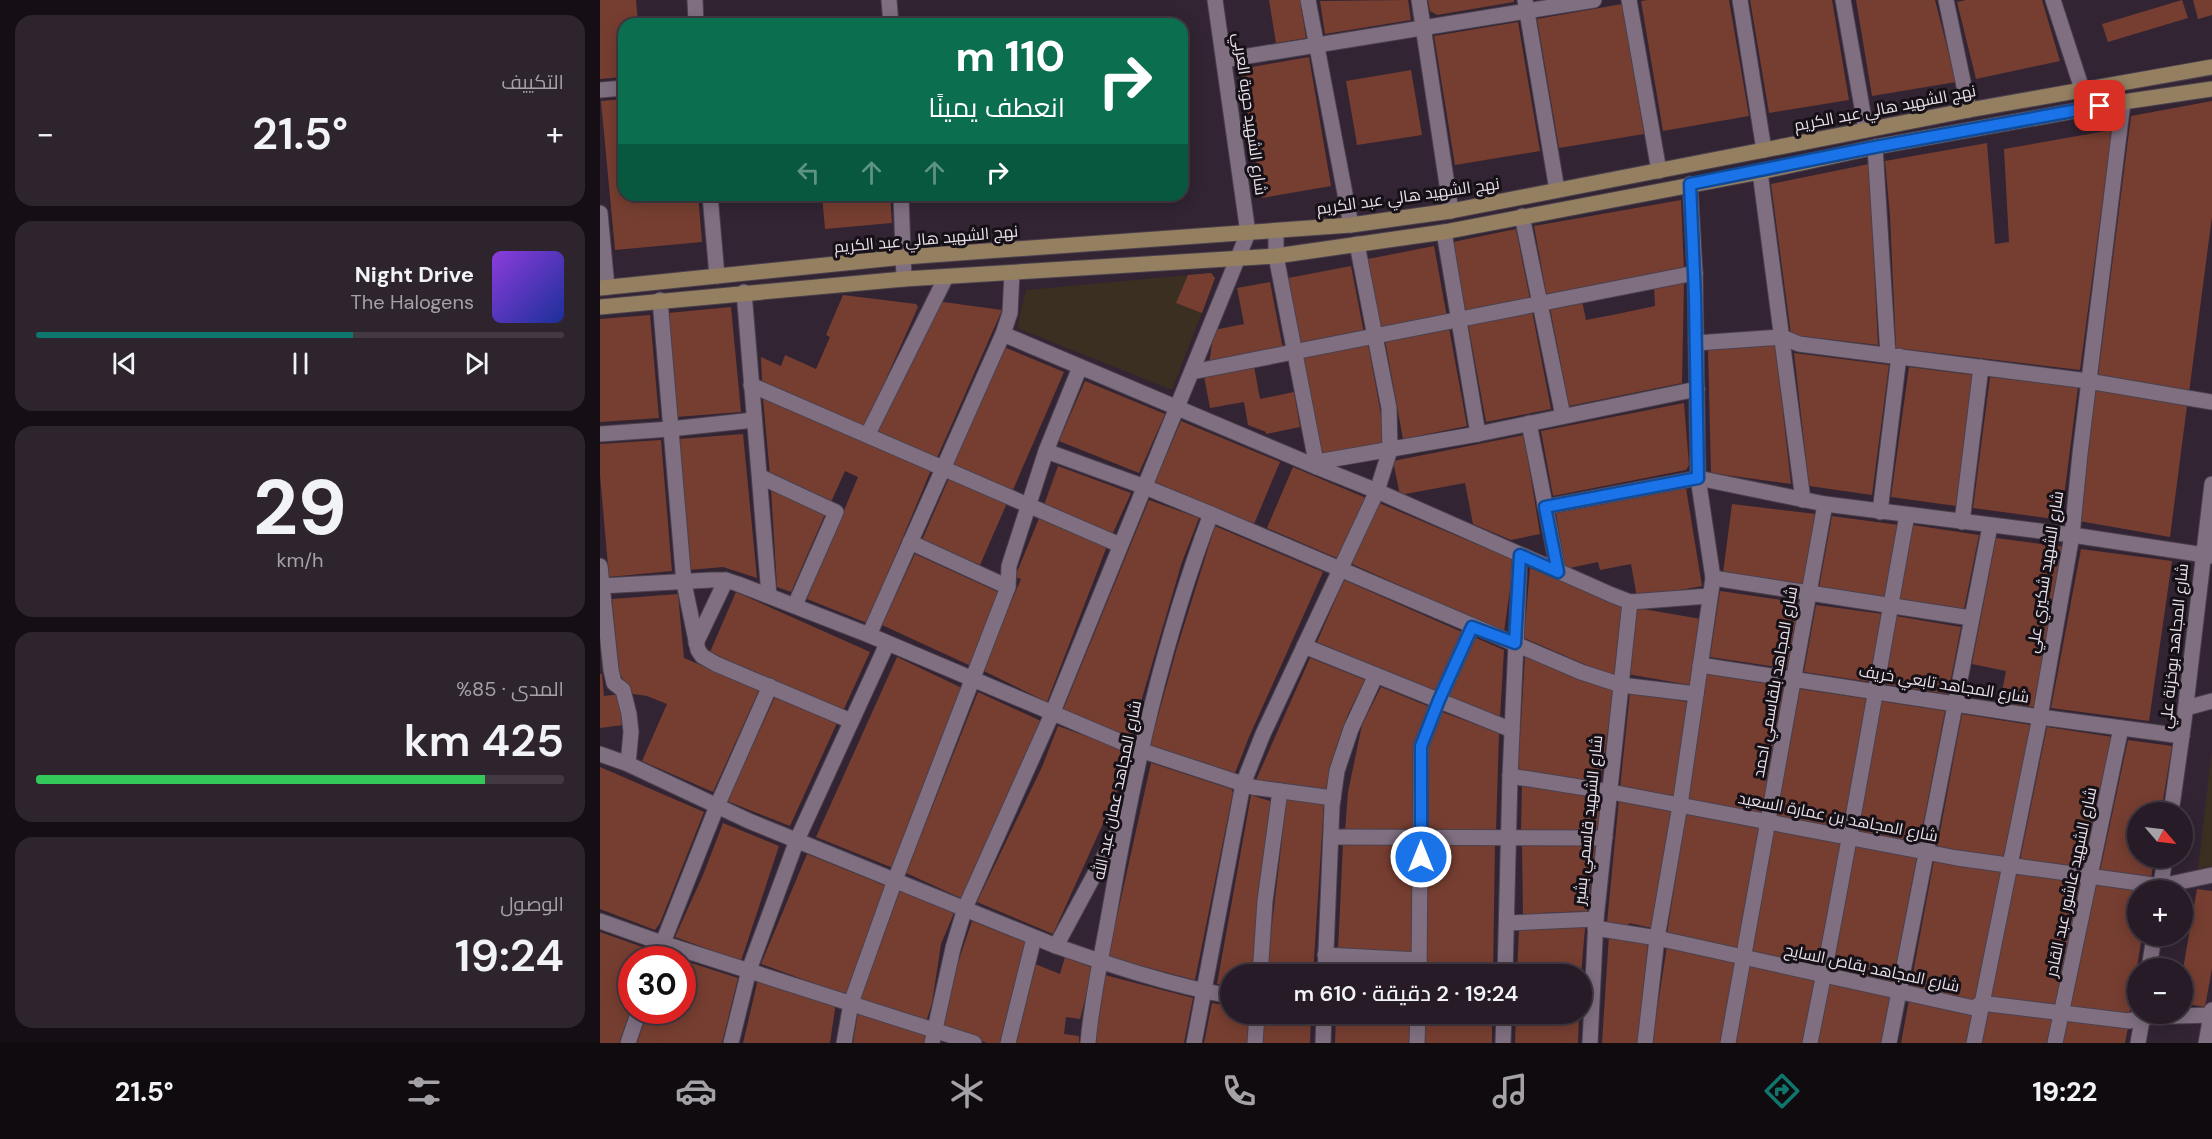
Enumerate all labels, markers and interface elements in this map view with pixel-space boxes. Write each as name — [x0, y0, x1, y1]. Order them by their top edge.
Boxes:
text: 110 m — [955, 29, 1065, 84]
street label: شارع الشهيد حوبة العربي — [1225, 31, 1272, 197]
icon: right — [1086, 42, 1164, 120]
text: التكييف — [501, 69, 564, 95]
street label: نهج الشهيد هالي عبد الكريم — [1792, 80, 1978, 139]
pin — [2074, 80, 2125, 131]
icon: arrive — [2083, 89, 2116, 122]
text: انعطف يمينًا — [928, 90, 1065, 125]
text: 21.5° — [252, 104, 348, 163]
text: − — [36, 112, 54, 155]
text: + — [546, 112, 564, 155]
icon: left — [792, 156, 825, 189]
icon: ahead — [855, 156, 888, 189]
icon: ahead — [918, 156, 951, 189]
icon: right — [981, 156, 1014, 189]
street label: نهج الشهيد هالي عبد الكريم — [1315, 173, 1501, 222]
street label: نهج الشهيد هالي عبد الكريم — [833, 220, 1019, 261]
text: Night Drive — [355, 260, 474, 289]
text: The Halogens — [351, 289, 474, 315]
icon: previous — [108, 347, 141, 380]
icon: pause — [284, 347, 317, 380]
icon: next — [460, 347, 493, 380]
text: 29 — [253, 457, 347, 558]
street label: شارع الشهيد شكيري علي — [2022, 489, 2071, 655]
text: km/h — [276, 547, 324, 573]
street label: شارع المجاهد بوخزنة علي — [2155, 562, 2196, 730]
street label: شارع المجاهد بلقاسمي احمد — [1748, 585, 1805, 780]
street label: شارع المجاهد تابعي خريف — [1857, 660, 2031, 711]
text: المدى · 85% — [456, 676, 564, 702]
street label: شارع المجاهد عمان عبد الله — [1088, 698, 1147, 882]
text: 425 km — [404, 711, 564, 770]
street label: شارع الشهيد قاسمي بشير — [1569, 734, 1610, 907]
street label: شارع الشهيد عاشور عبد القادر — [2040, 785, 2102, 980]
street label: شارع المجاهد بن عمارة السعيد — [1736, 787, 1940, 848]
north arrow — [2127, 802, 2193, 868]
map controls — [2127, 802, 2193, 1024]
position arrow — [1389, 825, 1453, 889]
button: + — [2127, 880, 2193, 946]
text: الوصول — [500, 891, 564, 917]
text: 19:24 — [455, 926, 564, 985]
street label: شارع المجاهد بقاص السايح — [1782, 939, 1962, 998]
speed limit sign: 30 — [618, 946, 696, 1024]
button: − — [2127, 958, 2193, 1024]
text: 19:24 · 2 دقيقة · 610 m — [1294, 979, 1518, 1008]
icon: filters — [403, 1070, 445, 1112]
icon: car — [675, 1070, 717, 1112]
icon: climate — [946, 1070, 988, 1112]
icon: phone — [1218, 1070, 1260, 1112]
icon: music — [1489, 1070, 1531, 1112]
icon: directions — [1761, 1070, 1803, 1112]
text: 21.5° — [115, 1074, 174, 1109]
text: 19:22 — [2032, 1074, 2097, 1109]

